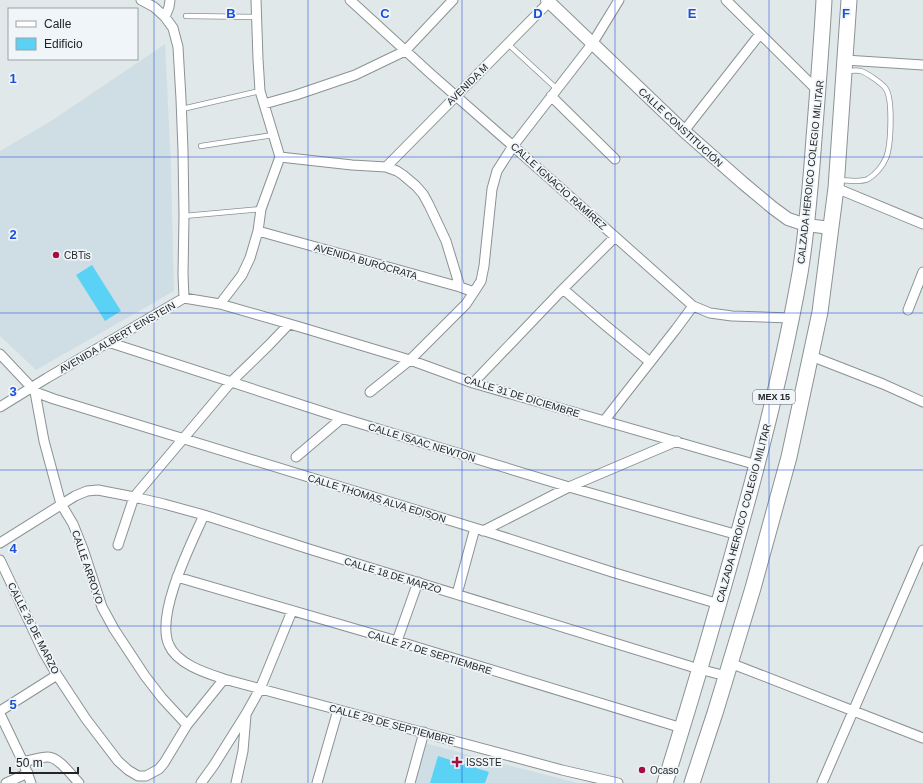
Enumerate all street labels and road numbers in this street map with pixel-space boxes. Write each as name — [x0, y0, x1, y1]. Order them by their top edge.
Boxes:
street label: AVENIDA M — [444, 61, 490, 107]
street label: CALZADA HEROICO COLEGIO MILITAR — [795, 80, 826, 265]
street label: CALLE CONSTITUCIÓN — [636, 85, 726, 169]
street label: CALLE IGNACIO RAMÍREZ — [509, 140, 609, 232]
street label: AVENIDA BURÓCRATA — [313, 241, 419, 282]
street label: AVENIDA ALBERT EINSTEIN — [57, 300, 177, 375]
street label: CALLE 31 DE DICIEMBRE — [463, 374, 581, 419]
road number: MEX 15 — [753, 390, 795, 404]
street label: CALLE ISAAC NEWTON — [367, 421, 477, 464]
street label: CALZADA HEROICO COLEGIO MILITAR — [714, 422, 773, 604]
street label: CALLE THOMAS ALVA EDISON — [306, 472, 447, 525]
street label: CALLE ARROYO — [70, 529, 105, 606]
street label: CALLE 18 DE MARZO — [343, 555, 443, 596]
street label: CALLE 26 DE MARZO — [6, 581, 62, 676]
street label: CALLE 27 DE SEPTIEMBRE — [366, 628, 494, 677]
street label: CALLE 29 DE SEPTIEMBRE — [328, 702, 456, 747]

